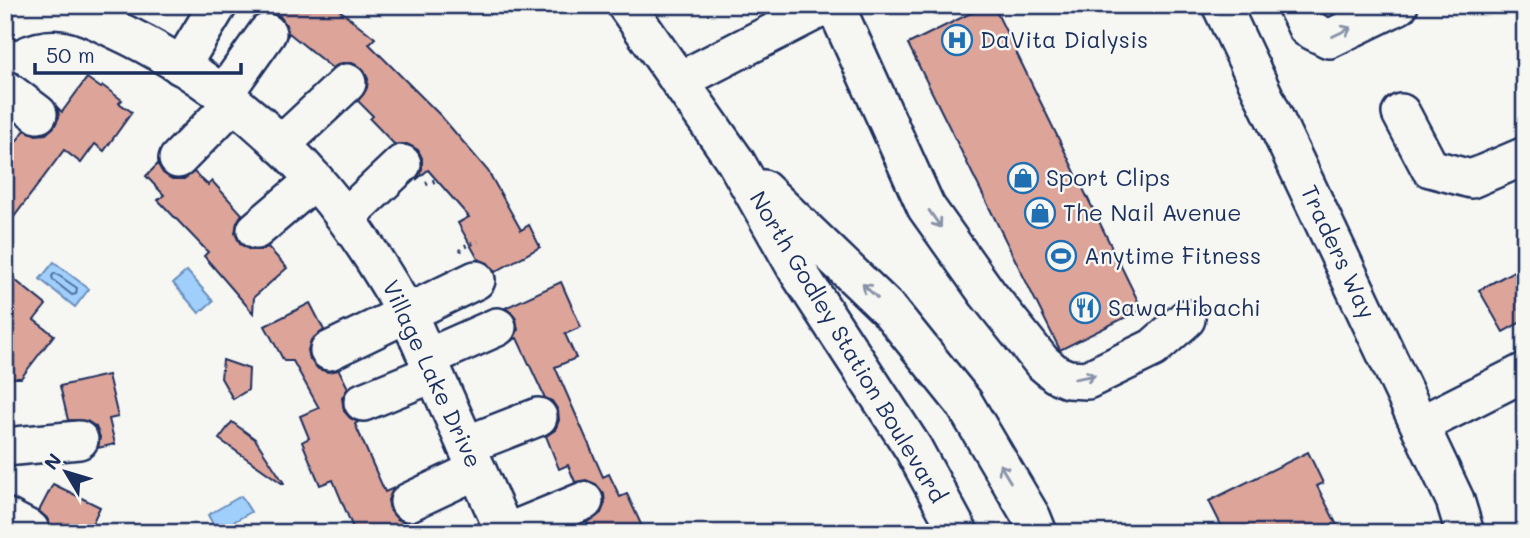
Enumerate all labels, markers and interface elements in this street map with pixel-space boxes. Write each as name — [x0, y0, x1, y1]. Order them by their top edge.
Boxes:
hospital icon: DaVita Dialysis — [940, 23, 974, 57]
place label: DaVita Dialysis — [980, 24, 1148, 54]
one-way arrow — [1331, 25, 1352, 39]
scale bar — [35, 32, 242, 76]
text: 50 m — [46, 41, 95, 68]
shop icon: Sport Clips — [1006, 161, 1040, 195]
place label: Sport Clips — [1046, 162, 1170, 192]
street label: Traders Way — [1295, 180, 1383, 323]
street label: North Godley Station Boulevard — [744, 185, 954, 508]
shop icon: The Nail Avenue — [1023, 196, 1057, 230]
place label: The Nail Avenue — [1063, 197, 1241, 227]
one-way arrow — [928, 209, 942, 228]
sports icon: Anytime Fitness — [1044, 239, 1078, 273]
place label: Anytime Fitness — [1084, 240, 1261, 270]
street label: Village Lake Drive — [376, 275, 490, 472]
one-way arrow — [861, 283, 878, 300]
restaurant icon: Sawa Hibachi — [1068, 291, 1102, 325]
place label: Sawa Hibachi — [1108, 292, 1261, 322]
one-way arrow — [1073, 370, 1095, 383]
north arrow — [32, 436, 102, 506]
text: N — [38, 448, 66, 475]
one-way arrow — [998, 463, 1011, 484]

